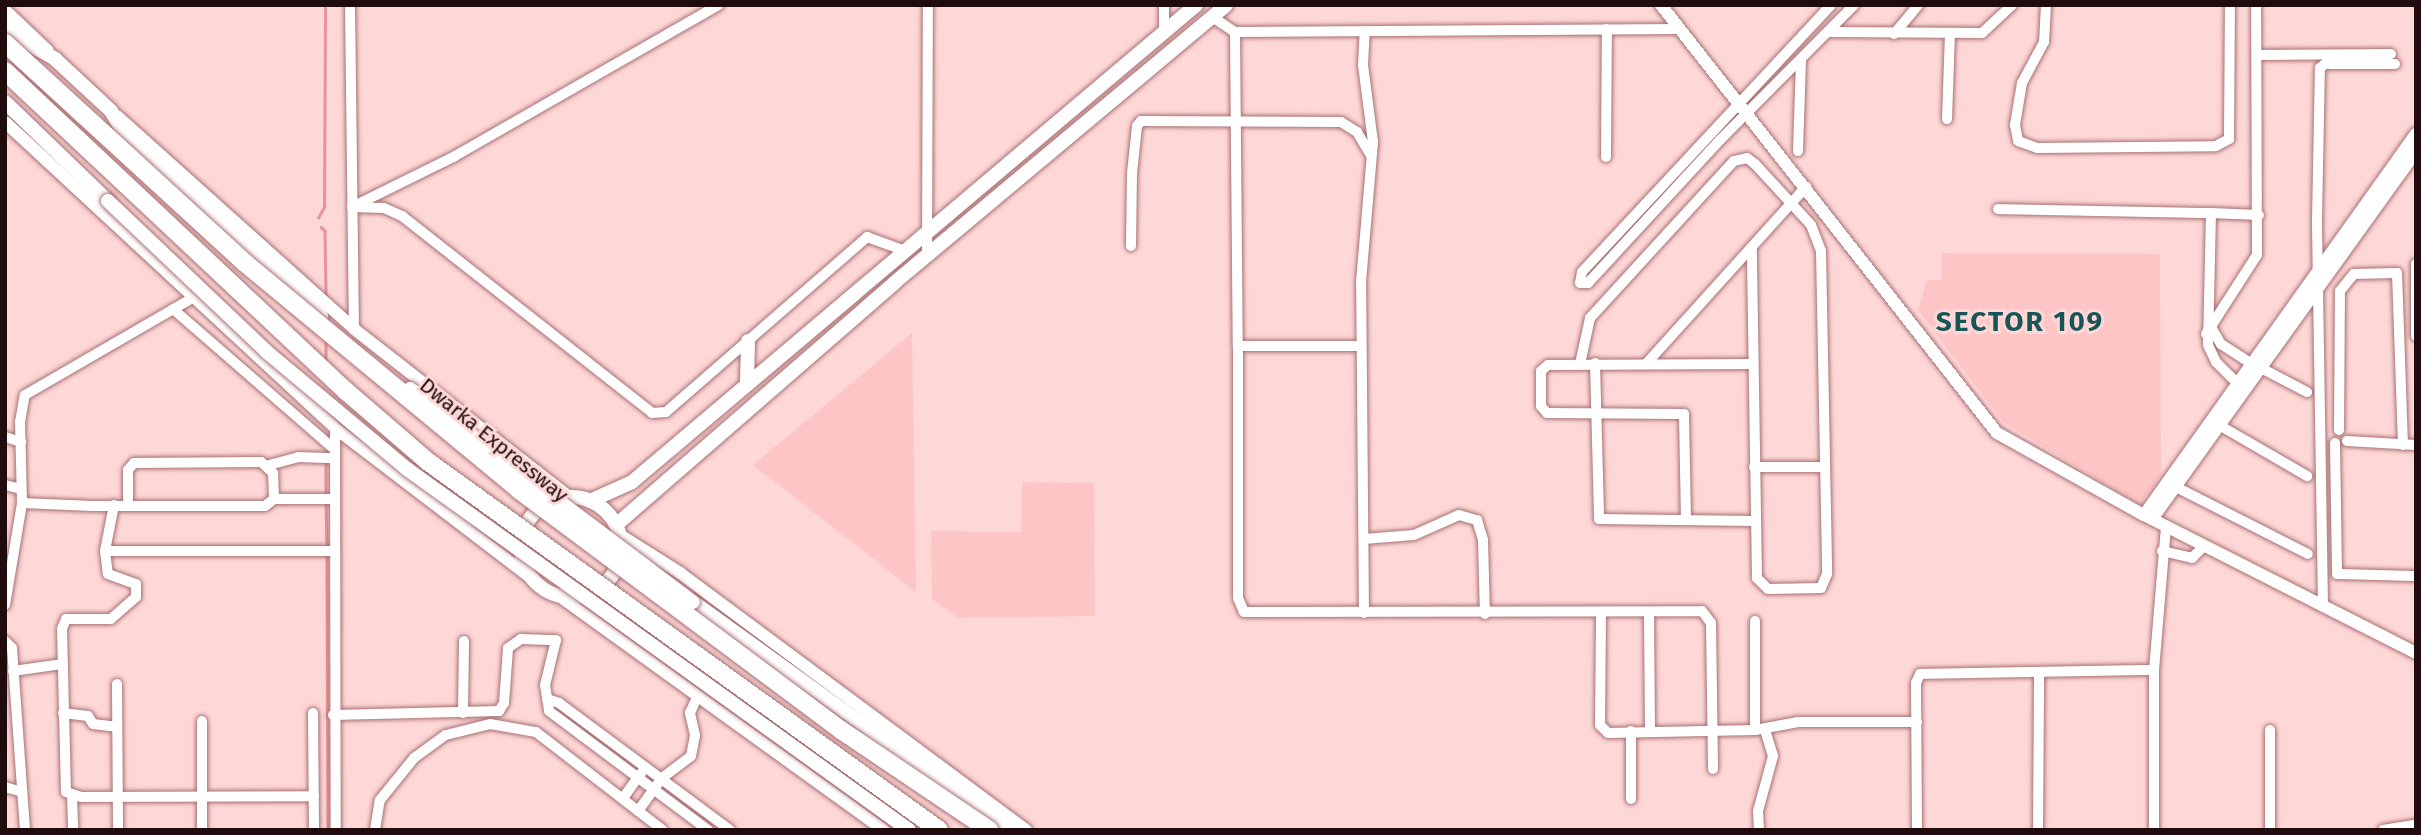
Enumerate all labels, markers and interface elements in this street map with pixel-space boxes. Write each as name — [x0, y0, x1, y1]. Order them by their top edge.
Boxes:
district label: SECTOR 109 — [1937, 305, 2103, 339]
street label: Dwarka Expressway — [415, 372, 573, 508]

